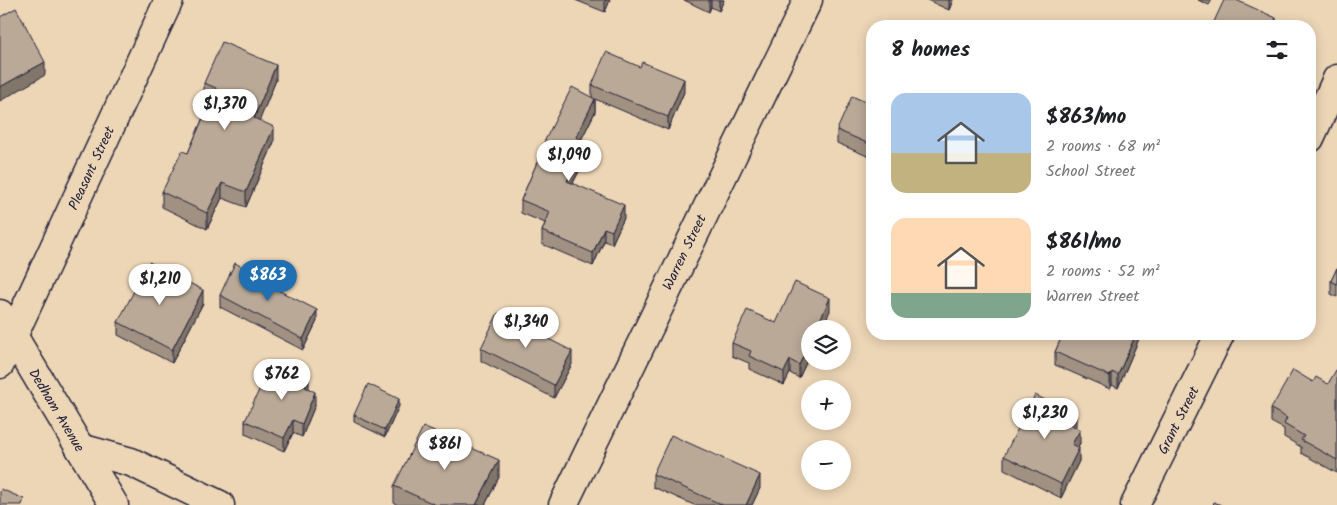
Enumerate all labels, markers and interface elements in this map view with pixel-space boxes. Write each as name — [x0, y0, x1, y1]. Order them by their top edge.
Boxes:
text: 8 homes — [891, 34, 970, 67]
icon: filters — [1263, 36, 1291, 64]
pin: $1,370 — [184, 88, 266, 131]
text: $1,370 — [203, 92, 247, 117]
text: $863/mo — [1046, 101, 1126, 134]
icon: home — [931, 113, 991, 173]
street label: Pleasant Street — [63, 122, 121, 214]
text: 2 rooms · 68 m² — [1046, 134, 1160, 159]
pin: $1,090 — [528, 140, 610, 182]
text: $1,090 — [547, 143, 591, 168]
text: School Street — [1046, 159, 1136, 184]
street label: Warren Street — [657, 210, 713, 294]
text: $861/mo — [1046, 226, 1121, 259]
icon: home — [931, 238, 991, 298]
text: 2 rooms · 52 m² — [1046, 259, 1160, 284]
pin: $863 — [238, 260, 298, 302]
text: $863 — [250, 263, 286, 288]
pin: $1,210 — [119, 264, 201, 306]
text: $1,210 — [140, 267, 180, 292]
text: Warren Street — [1046, 284, 1139, 309]
pin: $1,340 — [485, 306, 567, 349]
text: $1,340 — [504, 310, 548, 335]
map controls — [801, 320, 851, 490]
button: layers — [801, 320, 851, 370]
pin: $762 — [252, 358, 312, 401]
text: $762 — [264, 362, 300, 387]
street label: Dedham Avenue — [22, 364, 90, 457]
button: + — [801, 380, 851, 430]
street label: Grant Street — [1152, 382, 1206, 458]
pin: $1,230 — [1004, 398, 1086, 440]
text: $1,230 — [1023, 401, 1067, 426]
pin: $861 — [415, 428, 475, 471]
text: $861 — [429, 432, 461, 457]
button: − — [801, 440, 851, 490]

